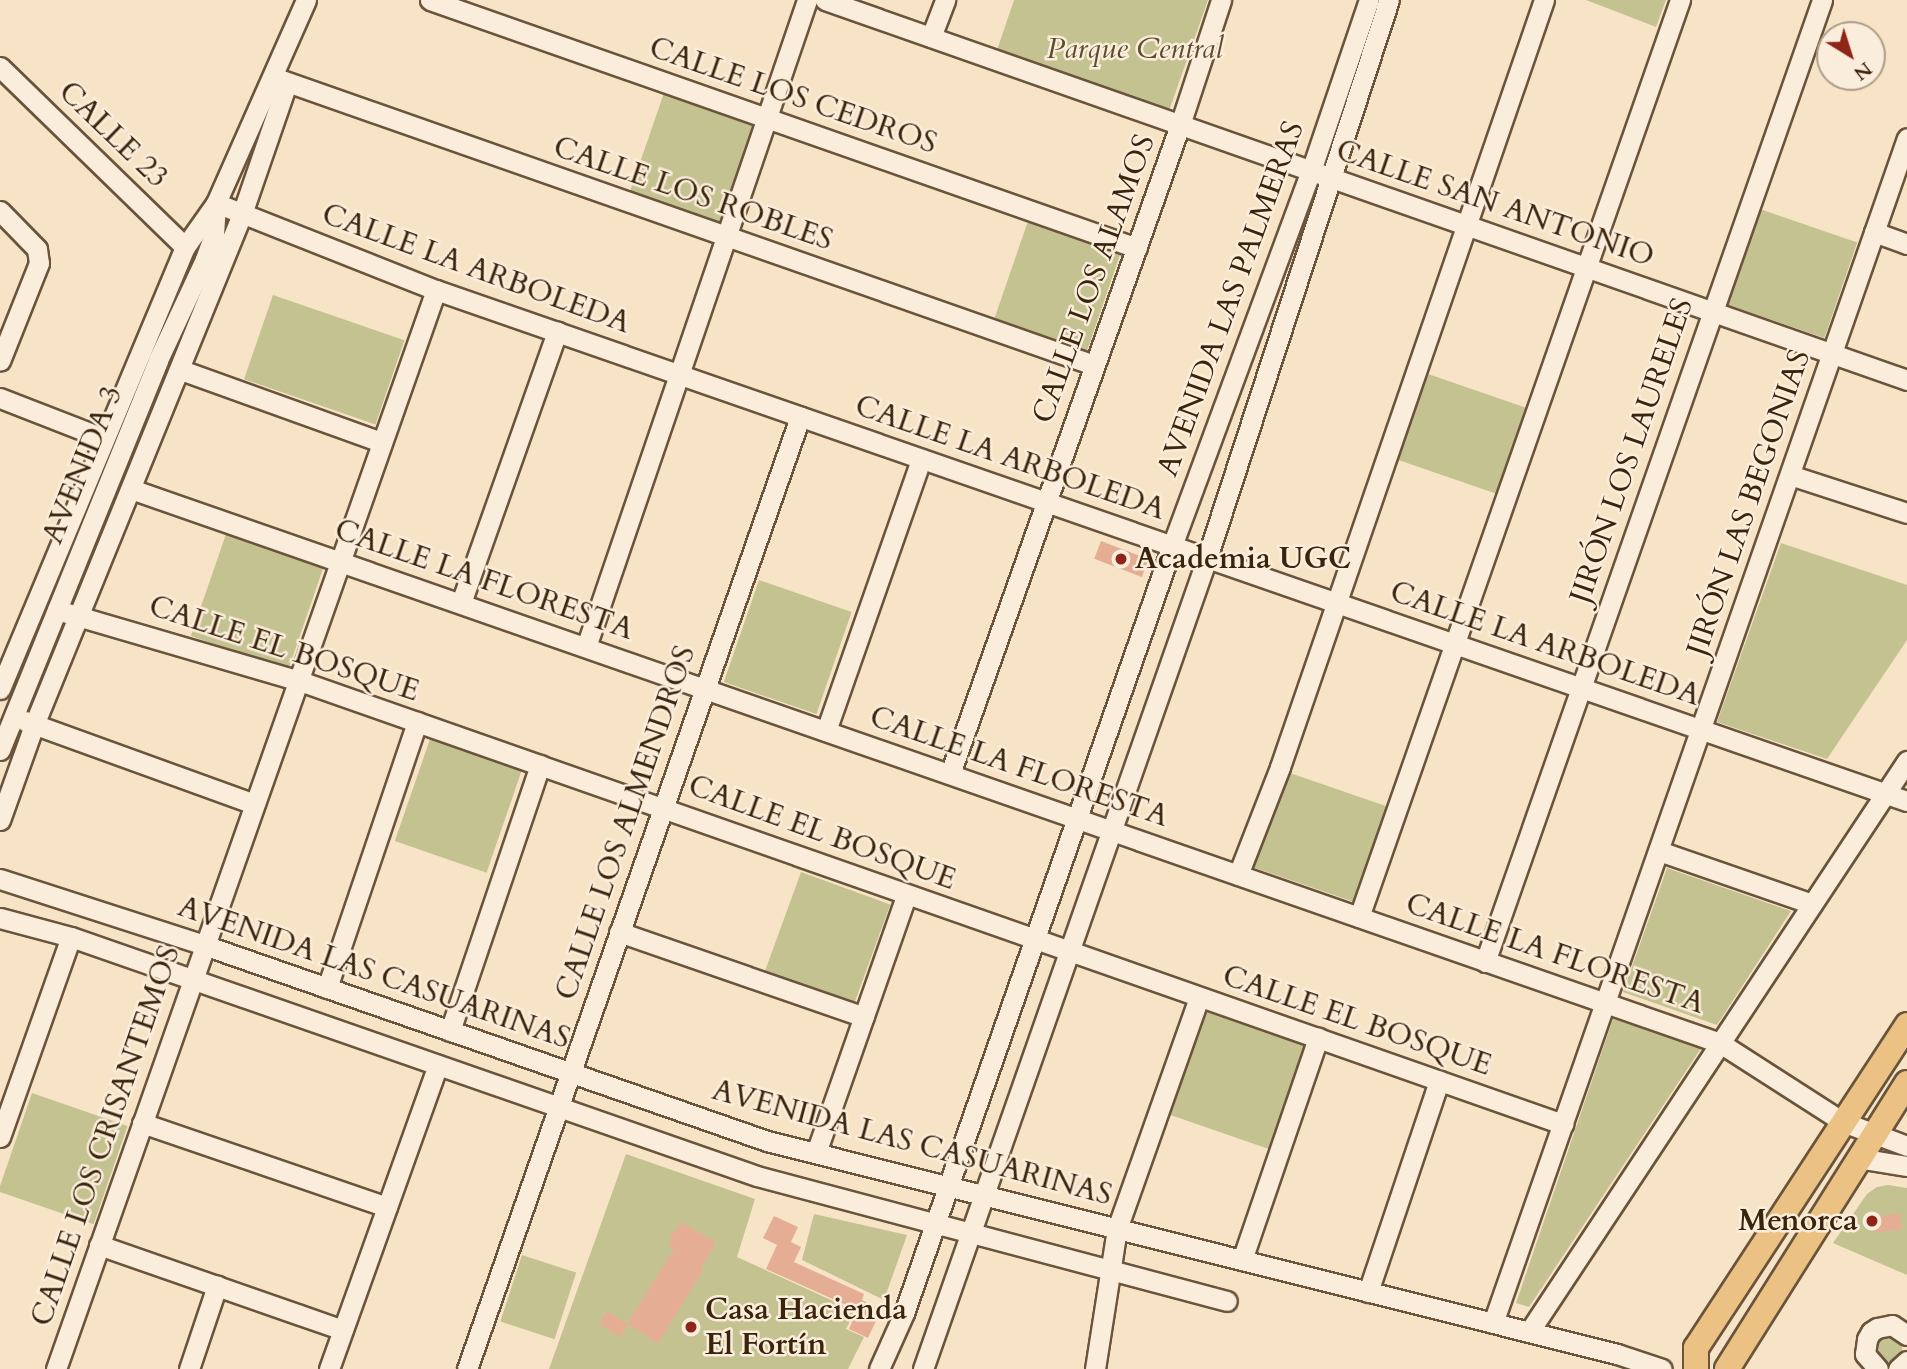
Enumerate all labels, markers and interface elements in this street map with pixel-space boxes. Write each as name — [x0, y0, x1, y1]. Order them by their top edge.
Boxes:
north arrow — [1816, 21, 1886, 91]
street label: CALLE LOS CEDROS — [644, 30, 942, 162]
park label: Parque Central — [1047, 31, 1223, 67]
text: N — [1848, 56, 1877, 86]
street label: CALLE 23 — [51, 74, 175, 196]
street label: AVENIDA LAS PALMERAS — [1150, 117, 1312, 481]
street label: CALLE LOS ROBLES — [549, 129, 837, 259]
street label: CALLE LOS ALAMOS — [1025, 130, 1163, 428]
street label: CALLE SAN ANTONIO — [1331, 133, 1659, 275]
street label: CALLE LA ARBOLEDA — [317, 196, 635, 342]
street label: JIRÓN LOS LAURELES — [1563, 294, 1701, 608]
street label: JIRÓN LAS BEGONIAS — [1680, 345, 1818, 661]
street label: AVENIDA 3 — [35, 381, 131, 549]
street label: CALLE LA ARBOLEDA — [850, 388, 1170, 528]
street label: CALLE LA FLORESTA — [330, 512, 638, 648]
place label: Academia UGC — [1135, 541, 1351, 577]
marker: Academia UGC — [1113, 551, 1129, 567]
street label: CALLE LA ARBOLEDA — [1385, 574, 1705, 714]
street label: CALLE EL BOSQUE — [144, 588, 424, 710]
street label: CALLE LOS ALMENDROS — [548, 641, 704, 1005]
street label: CALLE LA FLORESTA — [865, 699, 1173, 835]
street label: CALLE EL BOSQUE — [683, 768, 961, 898]
street label: CALLE LA FLORESTA — [1401, 886, 1709, 1022]
street label: AVENIDA LAS CASUARINAS — [173, 889, 575, 1057]
street label: CALLE LOS CRISANTEMOS — [24, 941, 188, 1331]
street label: CALLE EL BOSQUE — [1218, 958, 1496, 1084]
street label: AVENIDA LAS CASUARINAS — [708, 1072, 1116, 1214]
place label: Menorca — [1738, 1203, 1858, 1239]
marker: Menorca — [1864, 1213, 1880, 1229]
place label: Casa Hacienda El Fortín — [705, 1292, 907, 1362]
marker: Casa Hacienda El Fortín — [683, 1319, 699, 1335]

